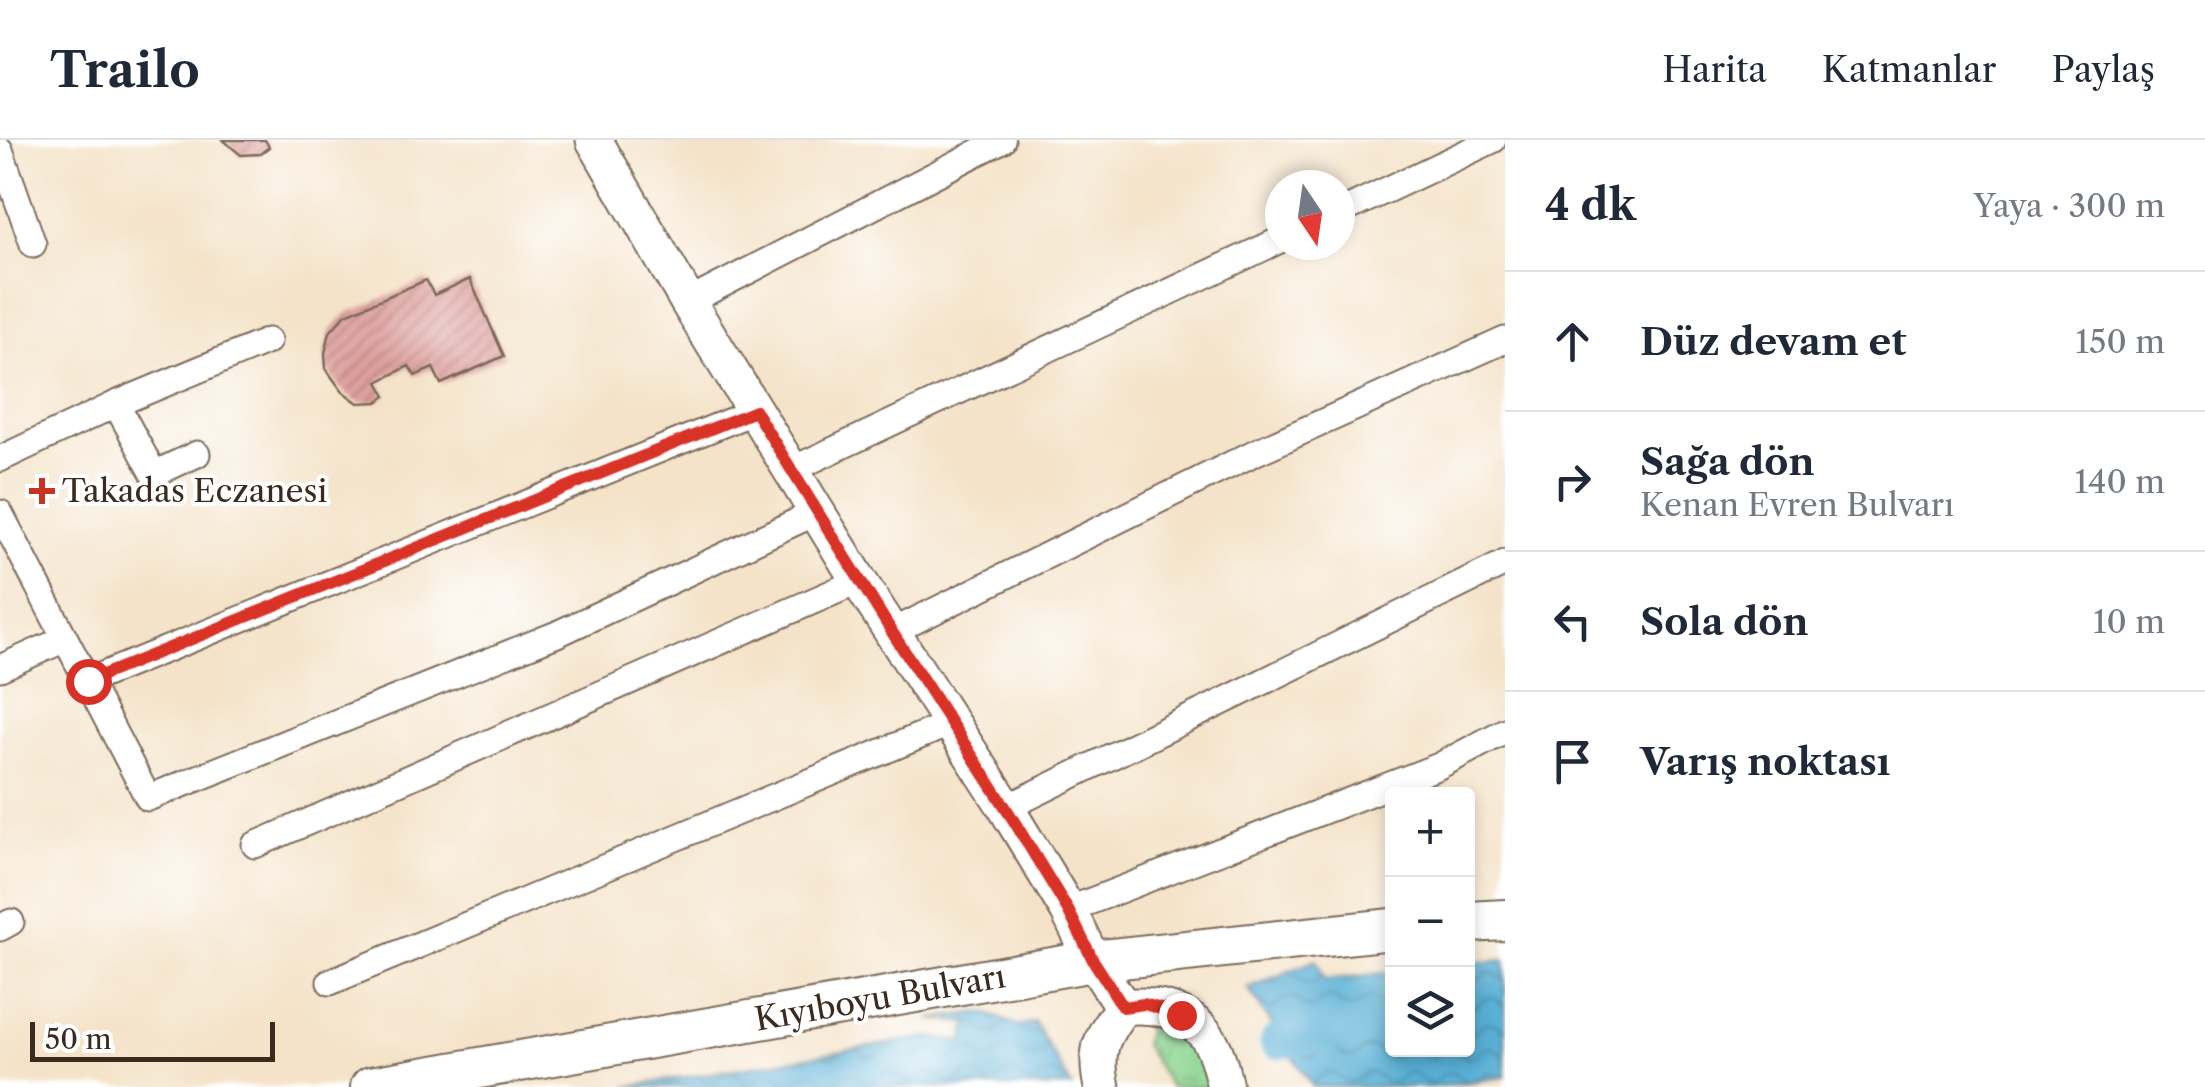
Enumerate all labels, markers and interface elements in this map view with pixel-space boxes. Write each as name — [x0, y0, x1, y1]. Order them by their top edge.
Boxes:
text: Trailo — [50, 40, 200, 99]
text: Harita — [1662, 48, 1767, 91]
text: Katmanlar — [1822, 48, 1996, 91]
text: Paylaş — [2051, 48, 2155, 91]
north arrow — [1265, 170, 1355, 260]
text: 4 dk — [1545, 179, 1636, 231]
text: Yaya · 300 m — [1973, 186, 2165, 225]
icon: ahead — [1545, 314, 1600, 369]
text: Düz devam et — [1640, 318, 1906, 365]
text: 150 m — [2076, 322, 2165, 361]
text: Sağa dön — [1640, 438, 1815, 485]
icon: right — [1545, 454, 1600, 509]
text: 140 m — [2074, 462, 2165, 501]
place label: Takadas Eczanesi — [62, 471, 327, 510]
marker: Takadas Eczanesi — [31, 480, 53, 502]
text: Kenan Evren Bulvarı — [1640, 485, 1954, 524]
icon: left — [1545, 594, 1600, 649]
text: Sola dön — [1640, 598, 1808, 645]
text: 10 m — [2093, 602, 2165, 641]
route start — [66, 659, 112, 705]
icon: arrive — [1545, 734, 1600, 789]
text: Varış noktası — [1640, 738, 1890, 785]
map controls — [1385, 787, 1475, 1057]
button: + — [1385, 787, 1475, 877]
button: − — [1385, 877, 1475, 967]
street label: Kıyıboyu Bulvarı — [752, 956, 1008, 1039]
button: layers — [1385, 967, 1475, 1057]
route end — [1159, 993, 1205, 1039]
scale bar — [30, 1017, 275, 1062]
text: 50 m — [45, 1022, 112, 1056]

